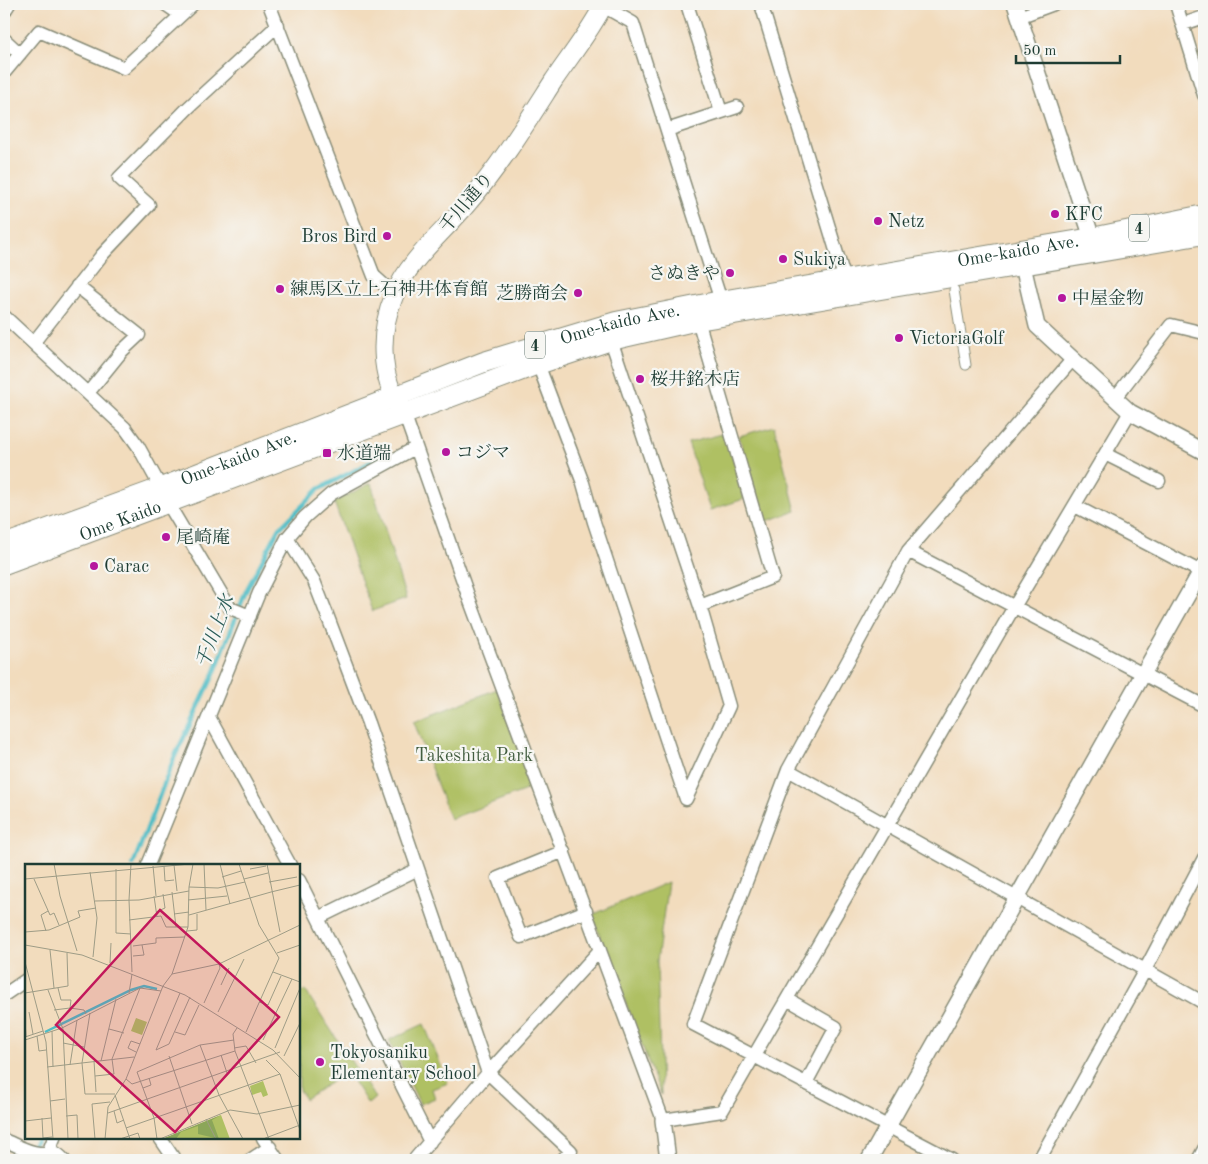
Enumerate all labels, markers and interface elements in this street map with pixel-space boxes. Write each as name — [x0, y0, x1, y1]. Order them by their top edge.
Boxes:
scale bar — [1016, 32, 1119, 64]
text: 50 m — [1023, 44, 1057, 59]
street label: 千川通り — [436, 169, 497, 236]
place label: KFC — [1065, 206, 1103, 224]
marker: KFC — [1049, 208, 1061, 220]
place label: Netz — [888, 213, 924, 231]
road number: 4 — [1129, 214, 1149, 242]
marker: Netz — [872, 215, 884, 227]
place label: Bros Bird — [301, 228, 377, 246]
marker: Bros Bird — [381, 230, 393, 242]
street label: Ome-kaido Ave. — [956, 232, 1080, 271]
place label: Sukiya — [793, 251, 846, 269]
marker: Sukiya — [777, 253, 789, 265]
place label: さぬきや — [648, 264, 720, 283]
marker: さぬきや — [724, 267, 736, 279]
place label: 練馬区立上石神井体育館 — [290, 279, 488, 299]
marker: 練馬区立上石神井体育館 — [274, 283, 286, 295]
place label: 芝勝商会 — [496, 283, 568, 303]
marker: 芝勝商会 — [572, 287, 584, 299]
place label: 中屋金物 — [1072, 288, 1144, 308]
marker: 中屋金物 — [1056, 292, 1068, 304]
street label: Ome-kaido Ave. — [558, 301, 682, 348]
place label: VictoriaGolf — [909, 330, 1005, 348]
road number: 4 — [525, 332, 545, 358]
marker: VictoriaGolf — [893, 332, 905, 344]
place label: 桜井銘木店 — [650, 369, 740, 389]
marker: 桜井銘木店 — [634, 373, 646, 385]
street label: Ome-kaido Ave. — [178, 428, 299, 490]
place label: 水道端 — [337, 443, 391, 463]
place label: コジマ — [456, 443, 510, 462]
marker: コジマ — [440, 446, 452, 458]
marker: 水道端 — [321, 447, 333, 459]
street label: Ome Kaido — [77, 498, 164, 545]
place label: 尾崎庵 — [176, 527, 230, 547]
marker: 尾崎庵 — [160, 531, 172, 543]
place label: Carac — [104, 558, 149, 576]
marker: Carac — [88, 560, 100, 572]
water label: 千川上水 — [192, 590, 240, 671]
park label: Takeshita Park — [415, 747, 533, 765]
inset map — [25, 864, 300, 1139]
place label: Tokyosaniku Elementary School — [330, 1044, 477, 1083]
marker: Tokyosaniku Elementary School — [314, 1056, 326, 1068]

